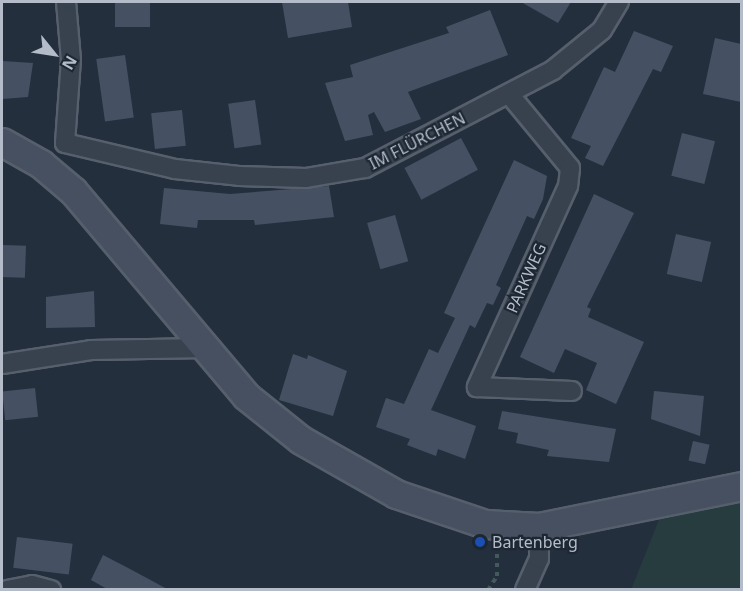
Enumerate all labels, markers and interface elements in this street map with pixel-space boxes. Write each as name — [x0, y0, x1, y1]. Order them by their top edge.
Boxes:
north arrow — [24, 24, 84, 84]
text: N — [57, 52, 82, 74]
street label: IM FLÜRCHEN — [366, 109, 468, 173]
street label: PARKWEG — [502, 240, 550, 316]
place label: Bartenberg — [492, 532, 578, 552]
marker: Bartenberg — [473, 535, 487, 549]

